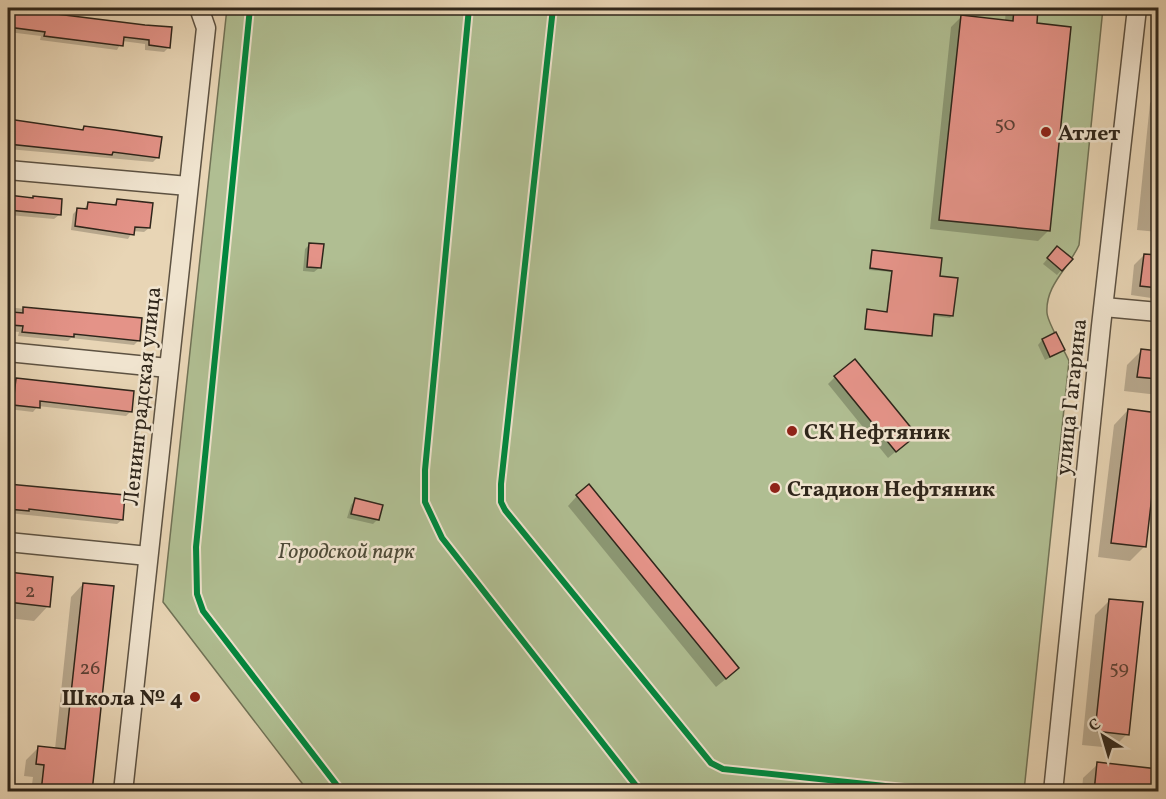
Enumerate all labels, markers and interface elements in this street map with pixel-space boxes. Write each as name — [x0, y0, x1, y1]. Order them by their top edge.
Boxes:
house number: 50 — [994, 111, 1016, 139]
place label: Атлет — [1058, 119, 1120, 150]
marker: Атлет — [1039, 125, 1053, 139]
street label: Ленинградская улица — [117, 285, 170, 507]
street label: улица Гагарина — [1049, 317, 1096, 477]
place label: СК Нефтяник — [804, 418, 950, 449]
marker: СК Нефтяник — [785, 424, 799, 438]
place label: Стадион Нефтяник — [787, 475, 995, 506]
marker: Стадион Нефтяник — [768, 481, 782, 495]
park label: Городской парк — [278, 537, 415, 568]
house number: 2 — [25, 578, 35, 606]
house number: 26 — [80, 655, 100, 683]
house number: 59 — [1109, 655, 1129, 683]
place label: Школа № 4 — [62, 684, 183, 715]
marker: Школа № 4 — [188, 690, 202, 704]
north arrow — [1073, 706, 1133, 766]
text: С — [1084, 714, 1106, 738]

